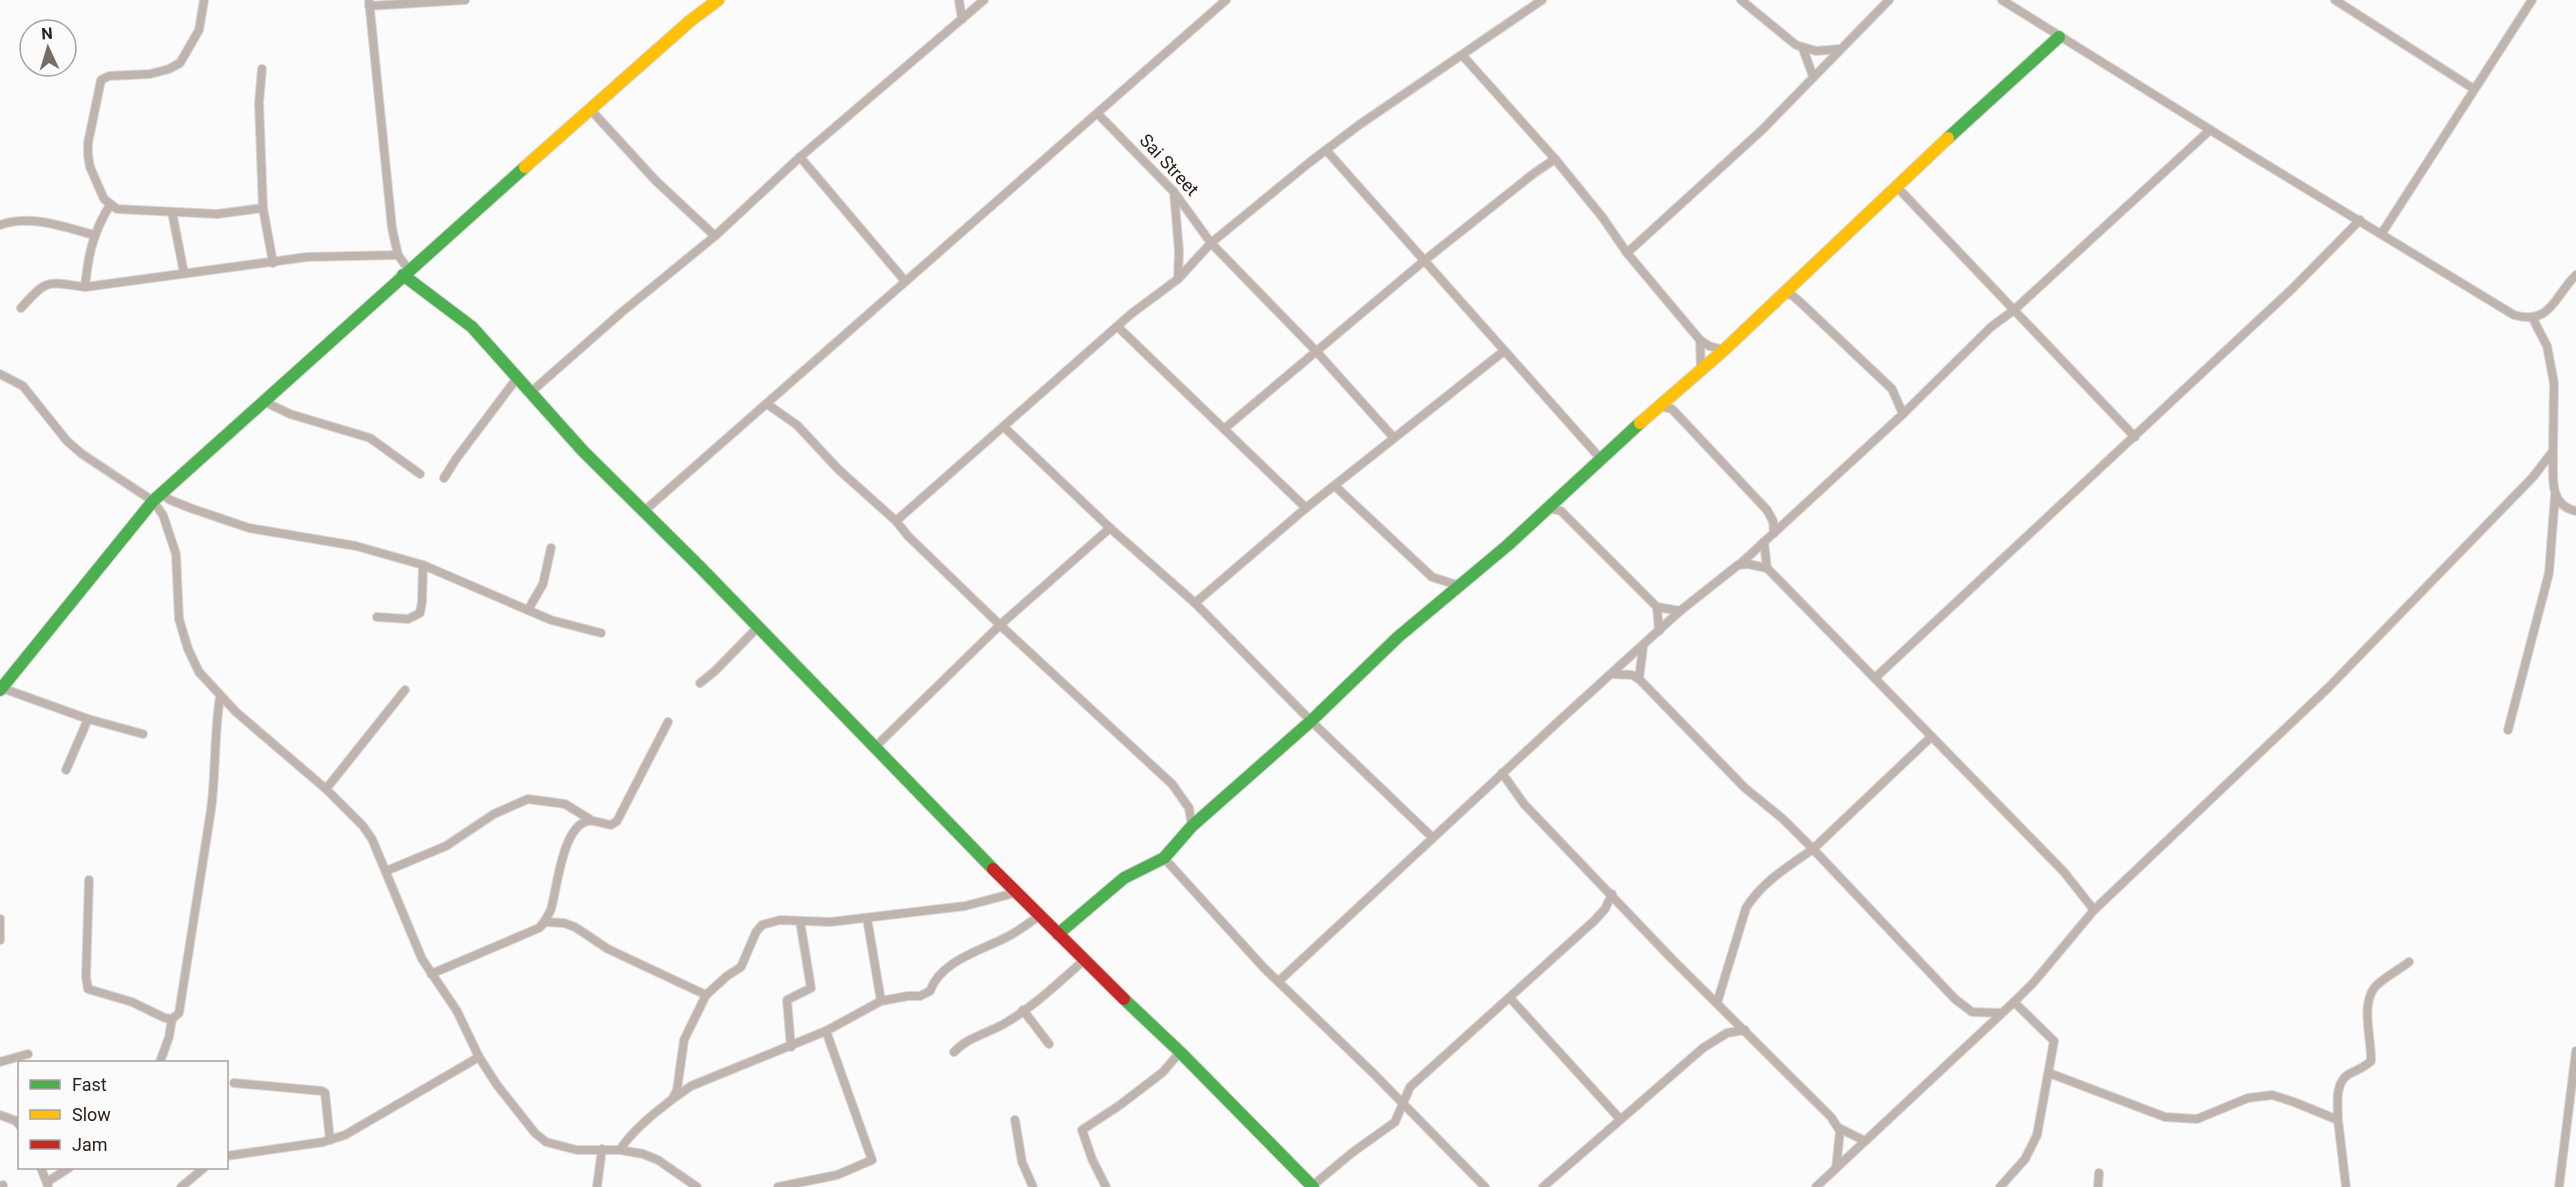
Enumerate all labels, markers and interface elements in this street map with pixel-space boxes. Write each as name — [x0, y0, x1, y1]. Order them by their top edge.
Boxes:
north arrow — [18, 18, 78, 78]
text: N — [41, 24, 53, 43]
street label: Sai Street — [1135, 129, 1203, 200]
legend — [18, 1061, 228, 1169]
text: Fast — [72, 1074, 107, 1095]
text: Slow — [72, 1104, 111, 1125]
text: Jam — [72, 1134, 108, 1155]

